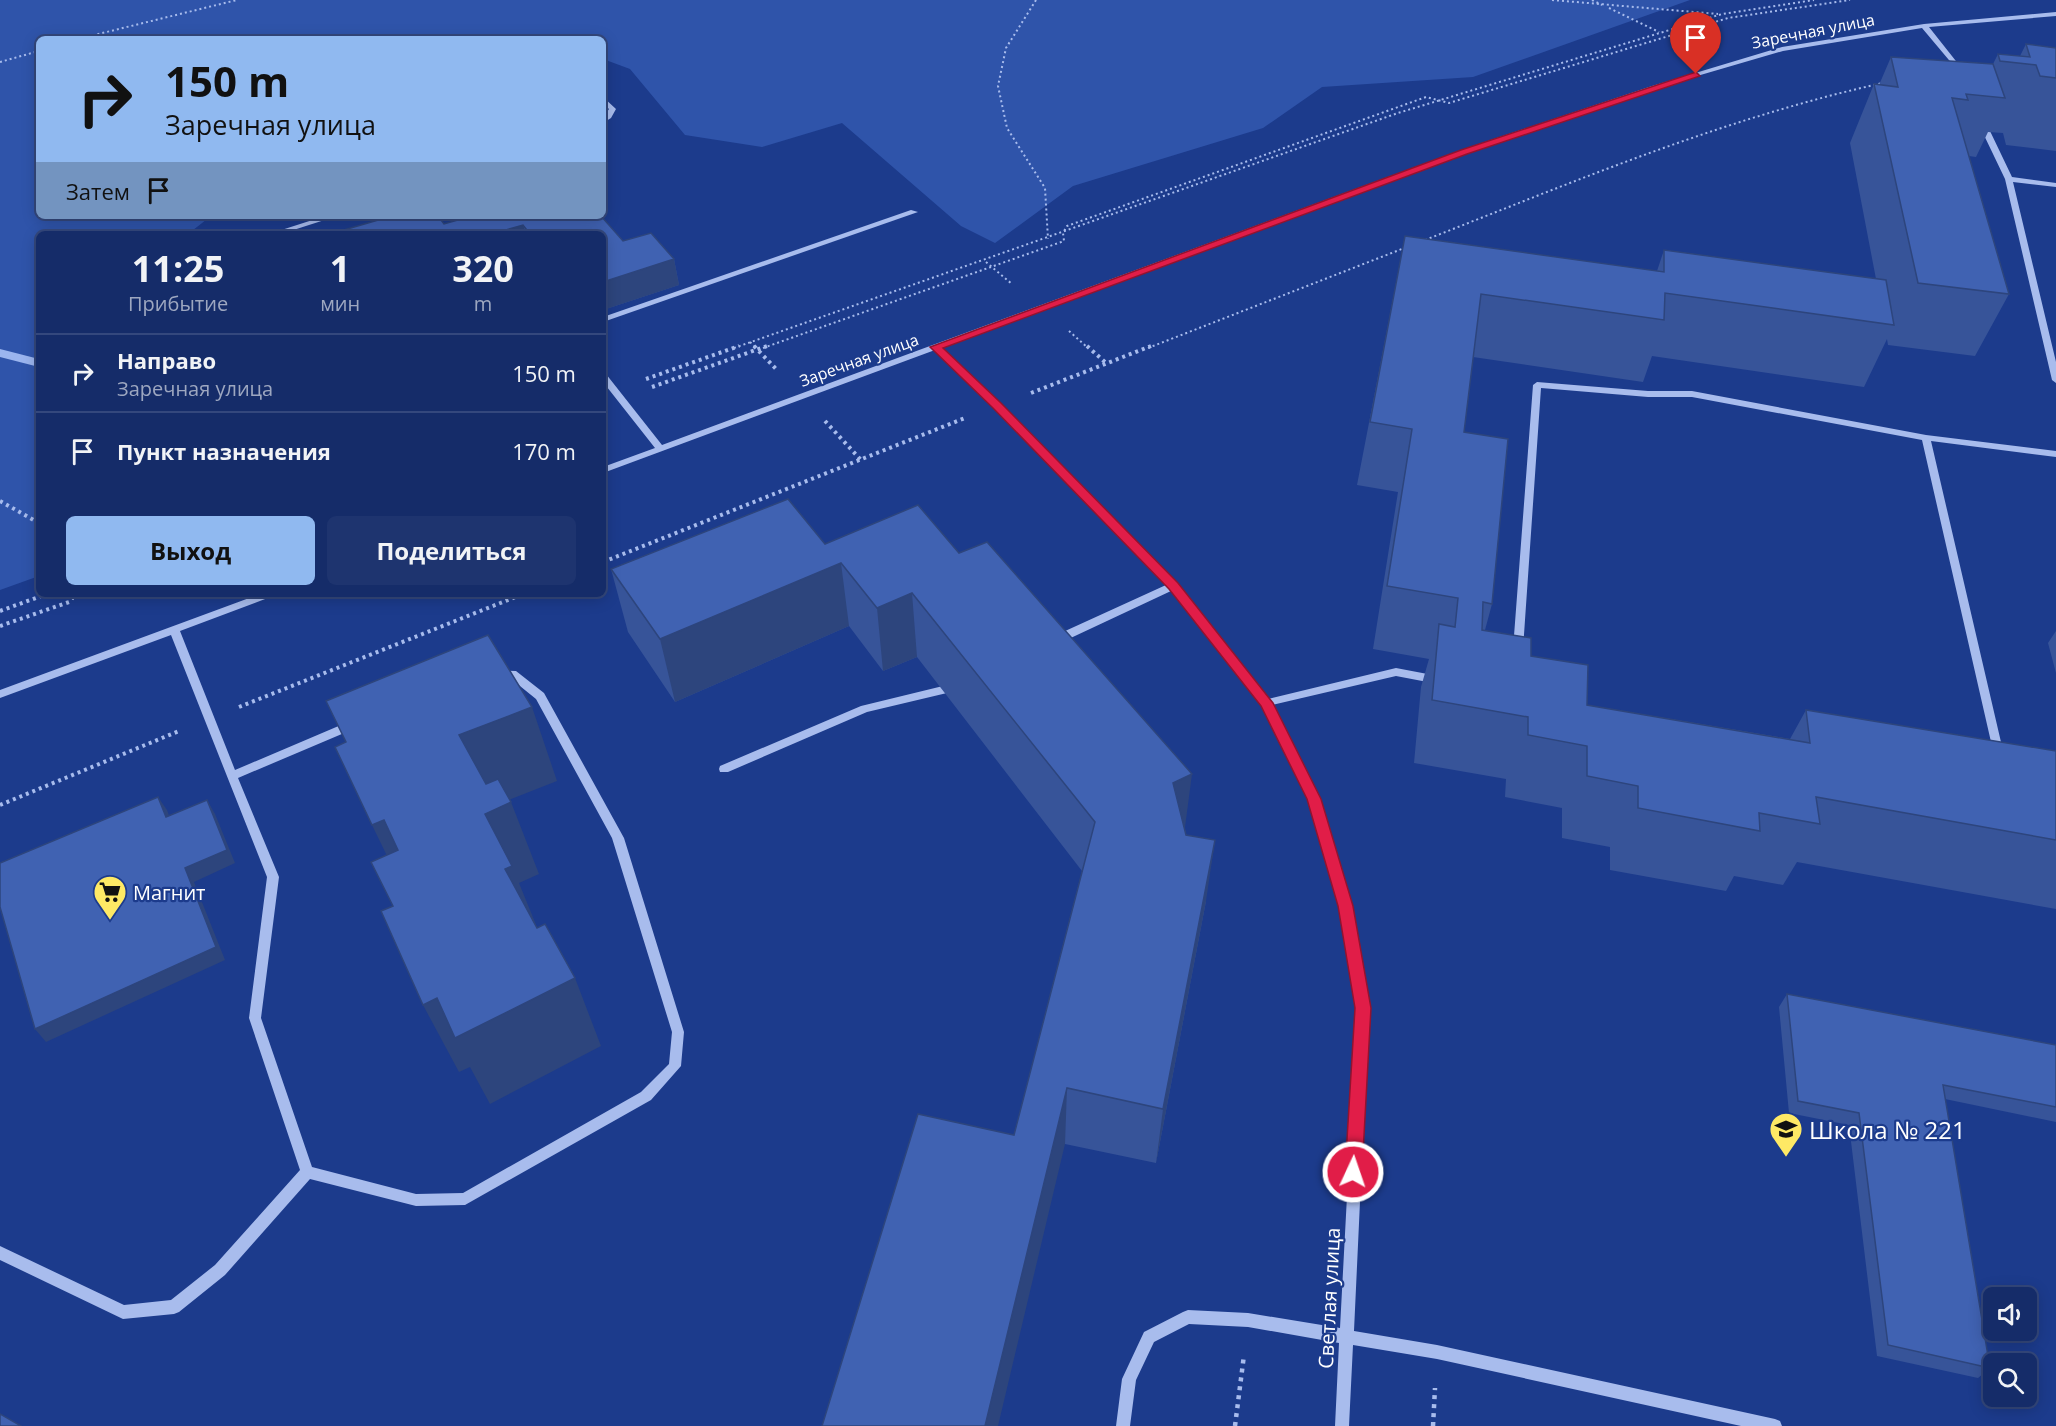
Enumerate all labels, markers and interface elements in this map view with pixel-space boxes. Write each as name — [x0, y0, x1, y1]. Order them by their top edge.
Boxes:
street label: Заречная улица — [1750, 8, 1876, 54]
pin — [1670, 12, 1721, 74]
icon: arrive — [1679, 21, 1712, 54]
text: 150 m — [165, 52, 289, 109]
icon: right — [66, 60, 144, 138]
text: Заречная улица — [165, 106, 376, 143]
icon: arrive — [142, 174, 175, 207]
text: Затем — [66, 176, 130, 206]
text: 11:25 — [132, 244, 224, 293]
text: 1 — [330, 244, 350, 293]
text: 320 — [452, 244, 514, 293]
text: Прибытие — [128, 290, 228, 317]
text: мин — [320, 290, 360, 317]
text: m — [474, 290, 492, 317]
street label: Заречная улица — [797, 328, 921, 392]
text: Направо — [117, 345, 216, 375]
icon: right — [66, 357, 99, 390]
text: 150 m — [512, 358, 576, 388]
text: Заречная улица — [117, 375, 273, 402]
icon: arrive — [66, 435, 99, 468]
text: Пункт назначения — [117, 436, 331, 466]
text: 170 m — [512, 436, 576, 466]
button: Выход — [66, 516, 315, 585]
button: Поделиться — [327, 516, 576, 585]
supermarket icon: Магнит — [92, 874, 128, 921]
place label: Магнит — [133, 879, 206, 906]
school or university icon: Школа № 221 — [1768, 1111, 1804, 1158]
place label: Школа № 221 — [1809, 1113, 1966, 1146]
position arrow — [1321, 1140, 1385, 1204]
street label: Светлая улица — [1312, 1227, 1346, 1369]
map controls — [1983, 1287, 2037, 1407]
button: sound — [1983, 1287, 2037, 1341]
button: search — [1983, 1353, 2037, 1407]

